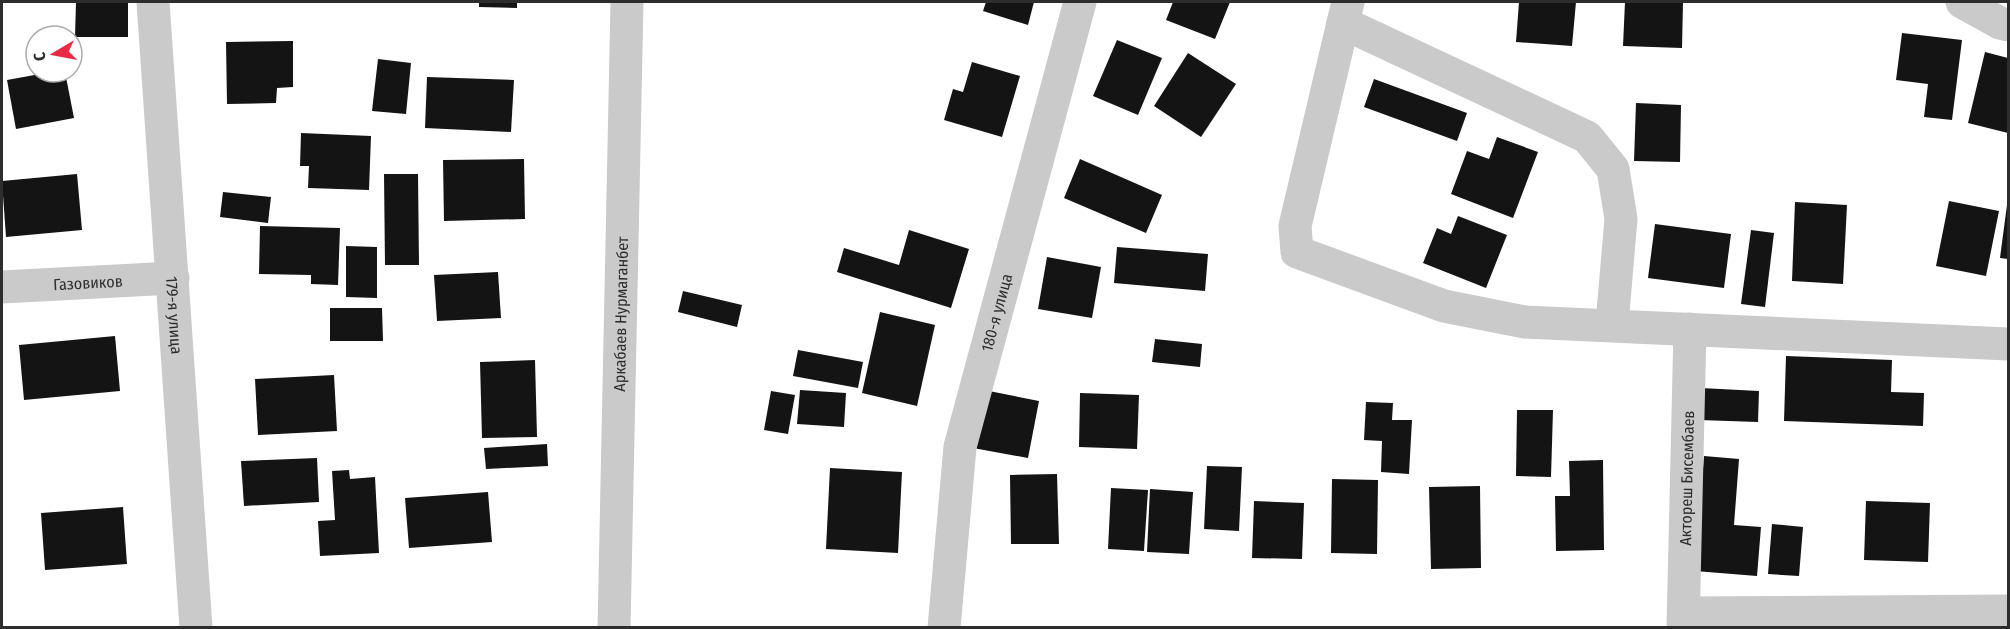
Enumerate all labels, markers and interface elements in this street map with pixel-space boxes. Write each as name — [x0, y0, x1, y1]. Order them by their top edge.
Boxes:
north arrow — [24, 24, 84, 84]
text: С — [30, 50, 50, 62]
street label: Аркабаев Нурмаганбет — [610, 236, 632, 392]
street label: 180-я улица — [977, 271, 1016, 354]
street label: Газовиков — [53, 272, 123, 294]
street label: 179-я улица — [162, 276, 186, 355]
street label: Актореш Бисембаев — [1676, 410, 1698, 546]

